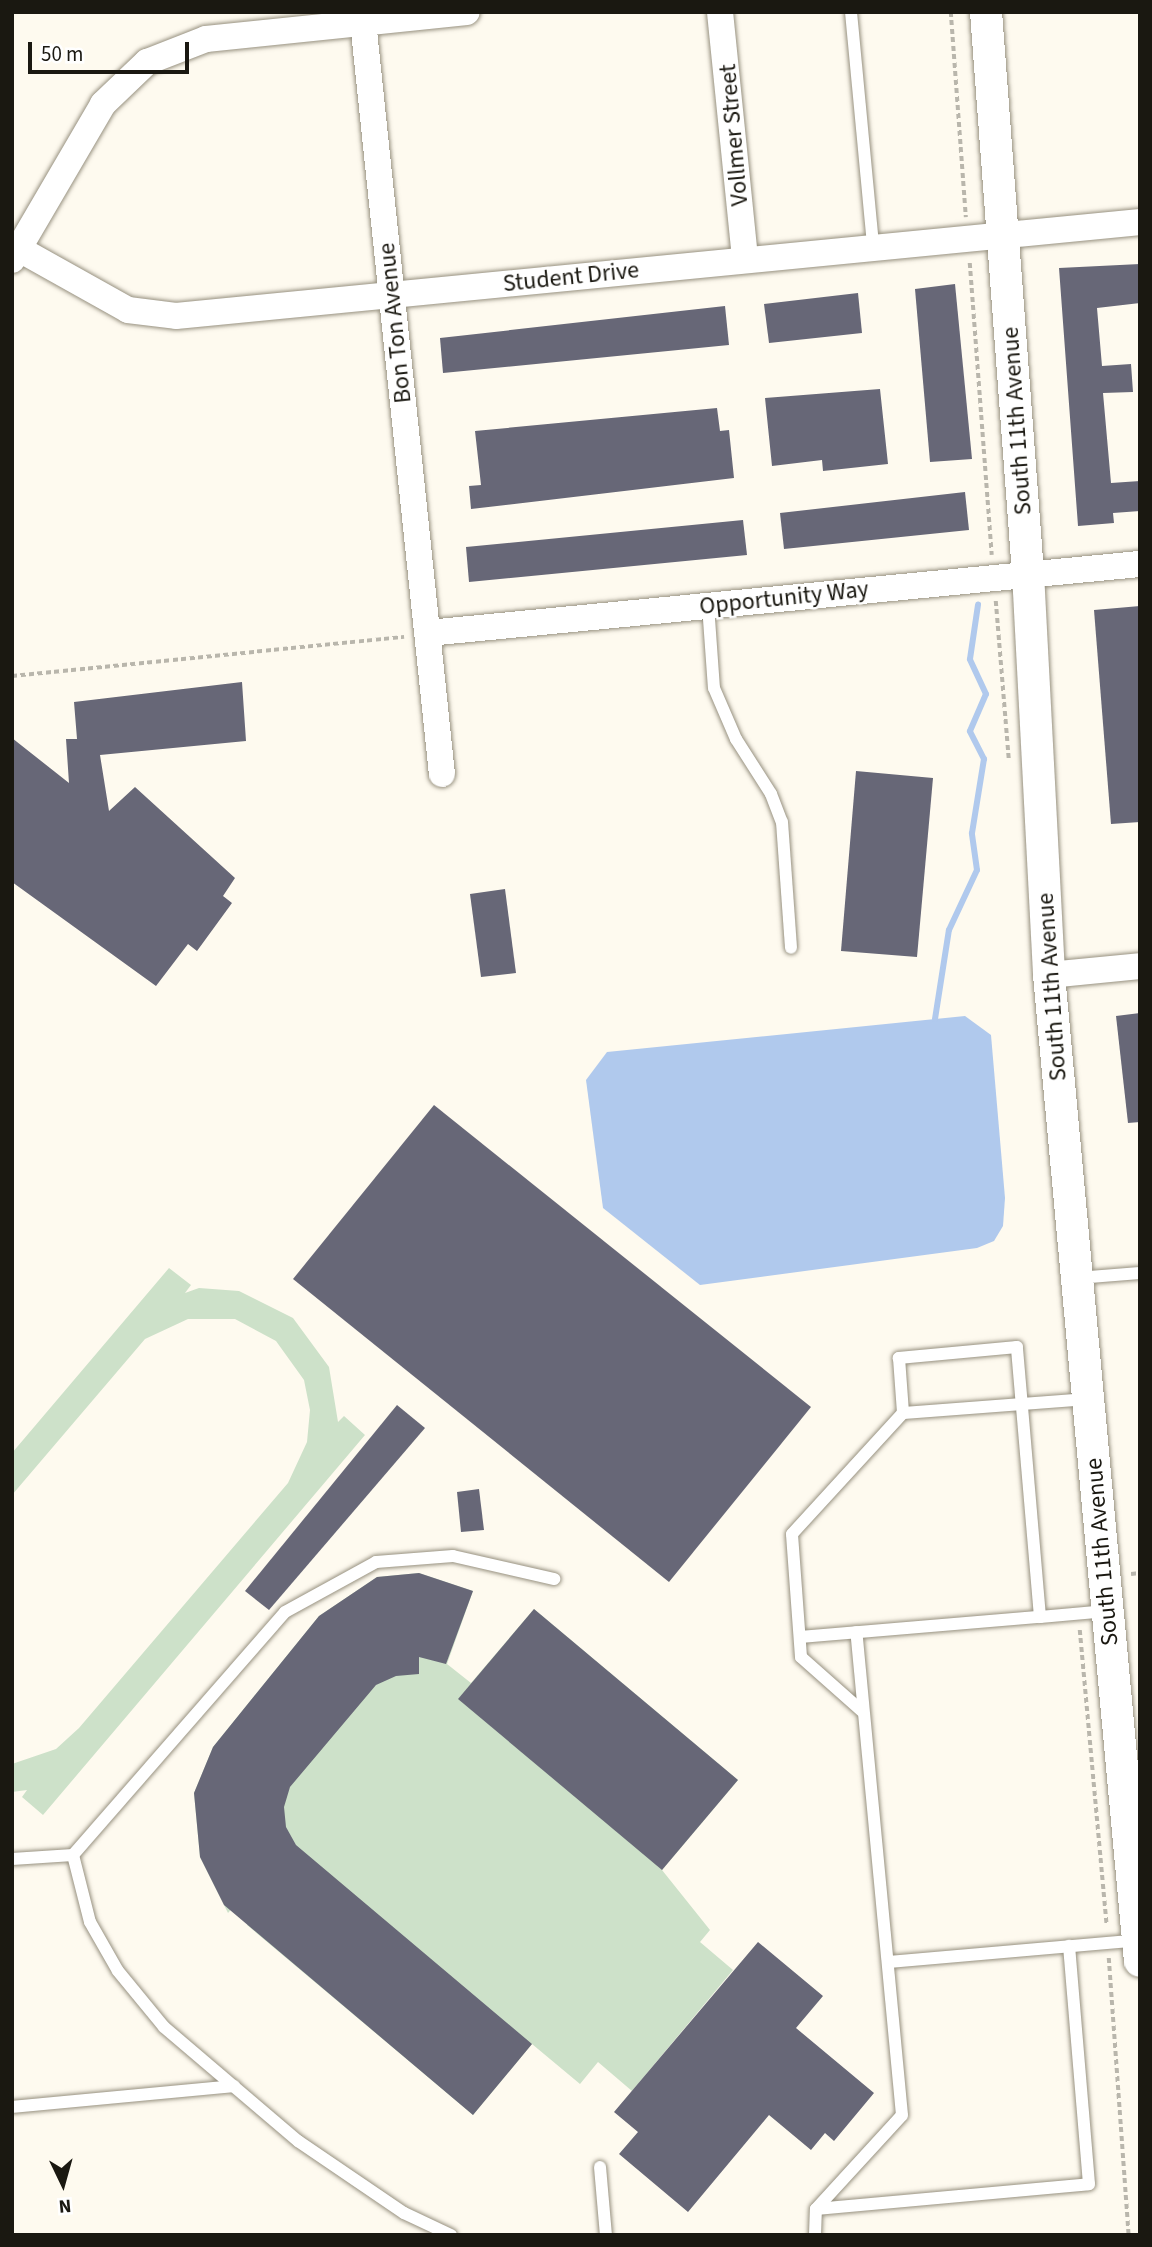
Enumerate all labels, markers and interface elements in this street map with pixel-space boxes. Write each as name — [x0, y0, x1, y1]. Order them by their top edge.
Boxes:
scale bar — [32, 28, 192, 72]
text: 50 m — [41, 39, 83, 69]
street label: Vollmer Street — [713, 63, 755, 207]
street label: Bon Ton Avenue — [372, 241, 418, 405]
street label: Student Drive — [502, 256, 640, 298]
street label: South 11th Avenue — [996, 326, 1038, 516]
street label: Opportunity Way — [698, 575, 870, 621]
street label: South 11th Avenue — [1031, 892, 1073, 1082]
street label: South 11th Avenue — [1079, 1457, 1125, 1647]
north arrow — [28, 2149, 98, 2219]
text: N — [57, 2191, 72, 2219]

